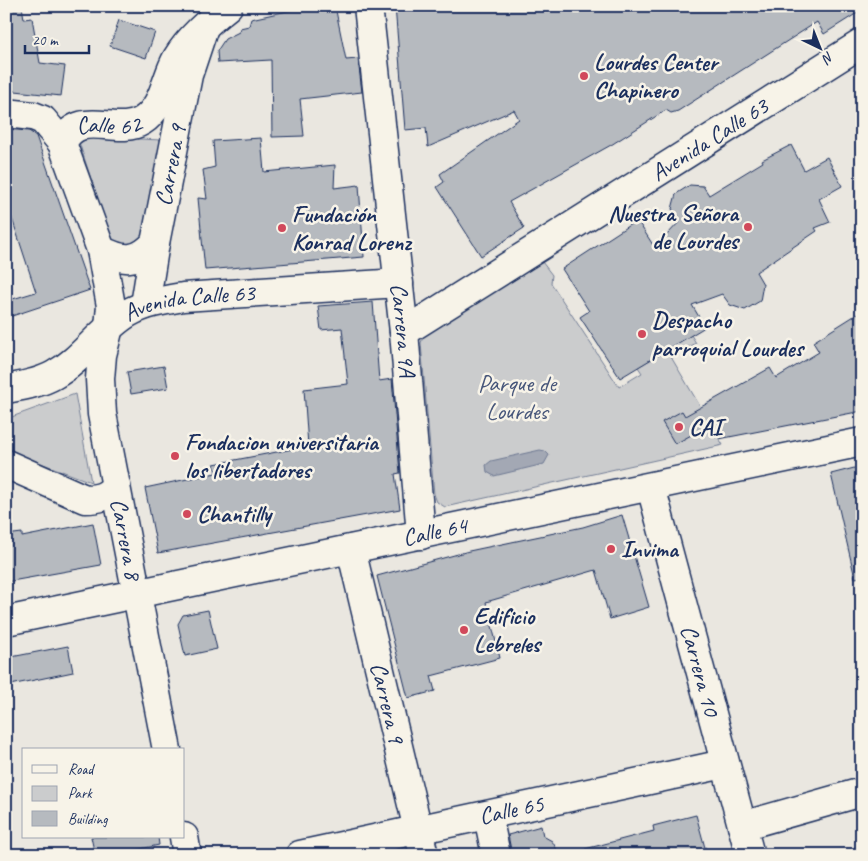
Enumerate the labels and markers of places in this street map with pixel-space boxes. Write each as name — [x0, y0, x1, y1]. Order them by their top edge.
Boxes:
place label: Lourdes Center Chapinero — [594, 47, 720, 105]
marker: Lourdes Center Chapinero — [578, 70, 590, 82]
place label: Nuestra Señora de Lourdes — [608, 198, 741, 256]
place label: Fundación Konrad Lorenz — [292, 199, 413, 257]
marker: Nuestra Señora de Lourdes — [742, 221, 754, 233]
marker: Fundación Konrad Lorenz — [276, 222, 288, 234]
place label: Despacho parroquial Lourdes — [652, 305, 805, 363]
marker: Despacho parroquial Lourdes — [636, 328, 648, 340]
place label: CAI — [689, 412, 727, 442]
marker: CAI — [673, 421, 685, 433]
place label: Fondacion universitaria los libertadores — [185, 427, 380, 485]
marker: Fondacion universitaria los libertadores — [169, 450, 181, 462]
place label: Chantilly — [197, 499, 274, 529]
marker: Chantilly — [181, 508, 193, 520]
place label: Invima — [621, 534, 680, 564]
marker: Invima — [605, 543, 617, 555]
place label: Edificio Lebreles — [474, 601, 543, 659]
marker: Edificio Lebreles — [458, 624, 470, 636]

